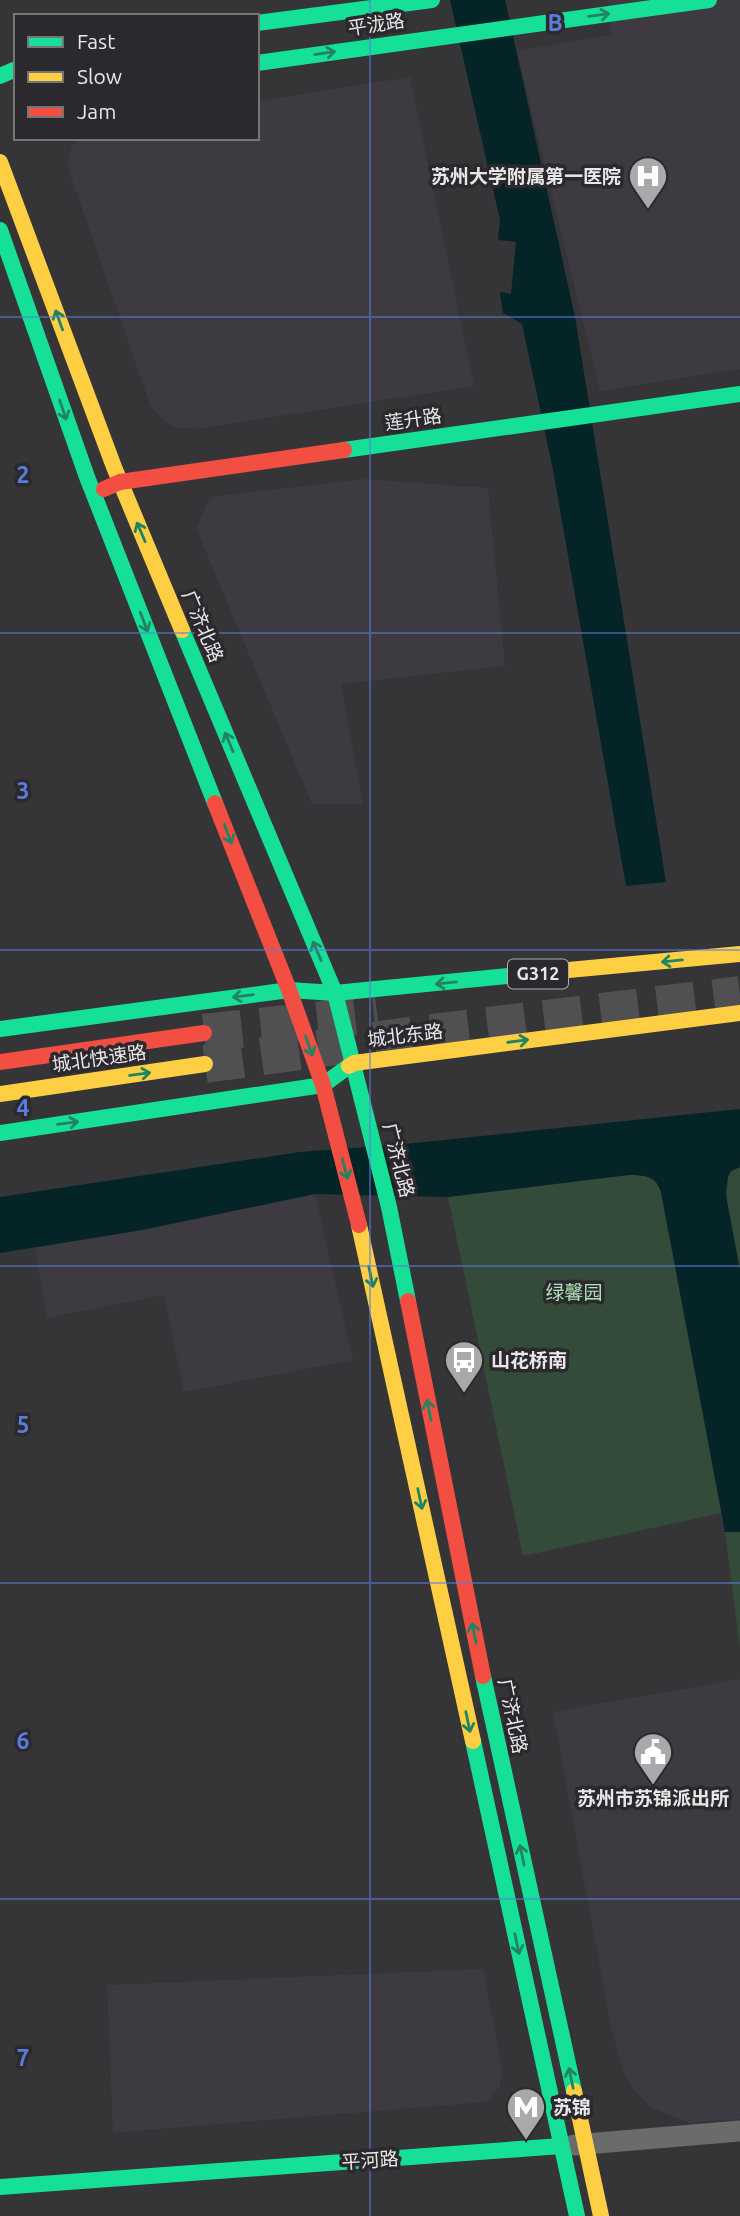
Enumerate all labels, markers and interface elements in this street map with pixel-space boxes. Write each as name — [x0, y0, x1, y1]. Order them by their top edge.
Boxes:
one-way arrow — [587, 8, 609, 21]
street label: 平泷路 — [346, 9, 406, 39]
text: B — [547, 10, 563, 35]
legend — [14, 14, 259, 140]
text: Fast — [77, 29, 115, 53]
one-way arrow — [313, 46, 336, 59]
text: Slow — [77, 64, 122, 88]
text: Jam — [77, 99, 116, 123]
hospital icon: 苏州大学附属第一医院 — [627, 155, 669, 210]
place label: 苏州大学附属第一医院 — [431, 165, 621, 187]
one-way arrow — [52, 309, 64, 331]
one-way arrow — [58, 398, 70, 420]
street label: 莲升路 — [383, 404, 443, 434]
text: 2 — [17, 462, 29, 487]
one-way arrow — [134, 522, 147, 543]
street label: 广济北路 — [178, 587, 228, 665]
one-way arrow — [139, 611, 152, 633]
one-way arrow — [222, 732, 235, 753]
text: 3 — [17, 778, 29, 803]
one-way arrow — [222, 823, 235, 844]
one-way arrow — [310, 941, 323, 963]
one-way arrow — [661, 954, 684, 967]
road number: G312 — [508, 959, 568, 988]
one-way arrow — [435, 976, 457, 989]
one-way arrow — [232, 990, 255, 1003]
street label: 城北东路 — [366, 1019, 444, 1051]
one-way arrow — [304, 1035, 317, 1057]
one-way arrow — [507, 1035, 529, 1048]
street label: 城北快速路 — [50, 1040, 148, 1076]
one-way arrow — [128, 1067, 151, 1080]
text: 4 — [17, 1095, 30, 1120]
one-way arrow — [56, 1116, 78, 1129]
street label: 广济北路 — [379, 1120, 419, 1200]
one-way arrow — [339, 1157, 352, 1180]
one-way arrow — [365, 1265, 378, 1288]
park label: 绿馨园 — [545, 1281, 603, 1303]
bus stop icon: 山花桥南 — [443, 1339, 485, 1394]
place label: 山花桥南 — [491, 1349, 567, 1371]
one-way arrow — [422, 1399, 435, 1422]
text: 5 — [17, 1412, 29, 1437]
one-way arrow — [413, 1487, 427, 1510]
one-way arrow — [466, 1622, 480, 1645]
street label: 广济北路 — [494, 1677, 532, 1755]
one-way arrow — [462, 1710, 476, 1733]
text: 6 — [17, 1728, 30, 1753]
public building icon: 苏州市苏锦派出所 — [632, 1731, 674, 1786]
place label: 苏州市苏锦派出所 — [577, 1787, 729, 1809]
one-way arrow — [515, 1844, 529, 1867]
one-way arrow — [511, 1932, 525, 1955]
text: 7 — [17, 2045, 29, 2070]
one-way arrow — [564, 2067, 577, 2089]
metro station icon: 苏锦 — [505, 2086, 547, 2141]
place label: 苏锦 — [553, 2096, 591, 2118]
street label: 平河路 — [341, 2147, 399, 2173]

